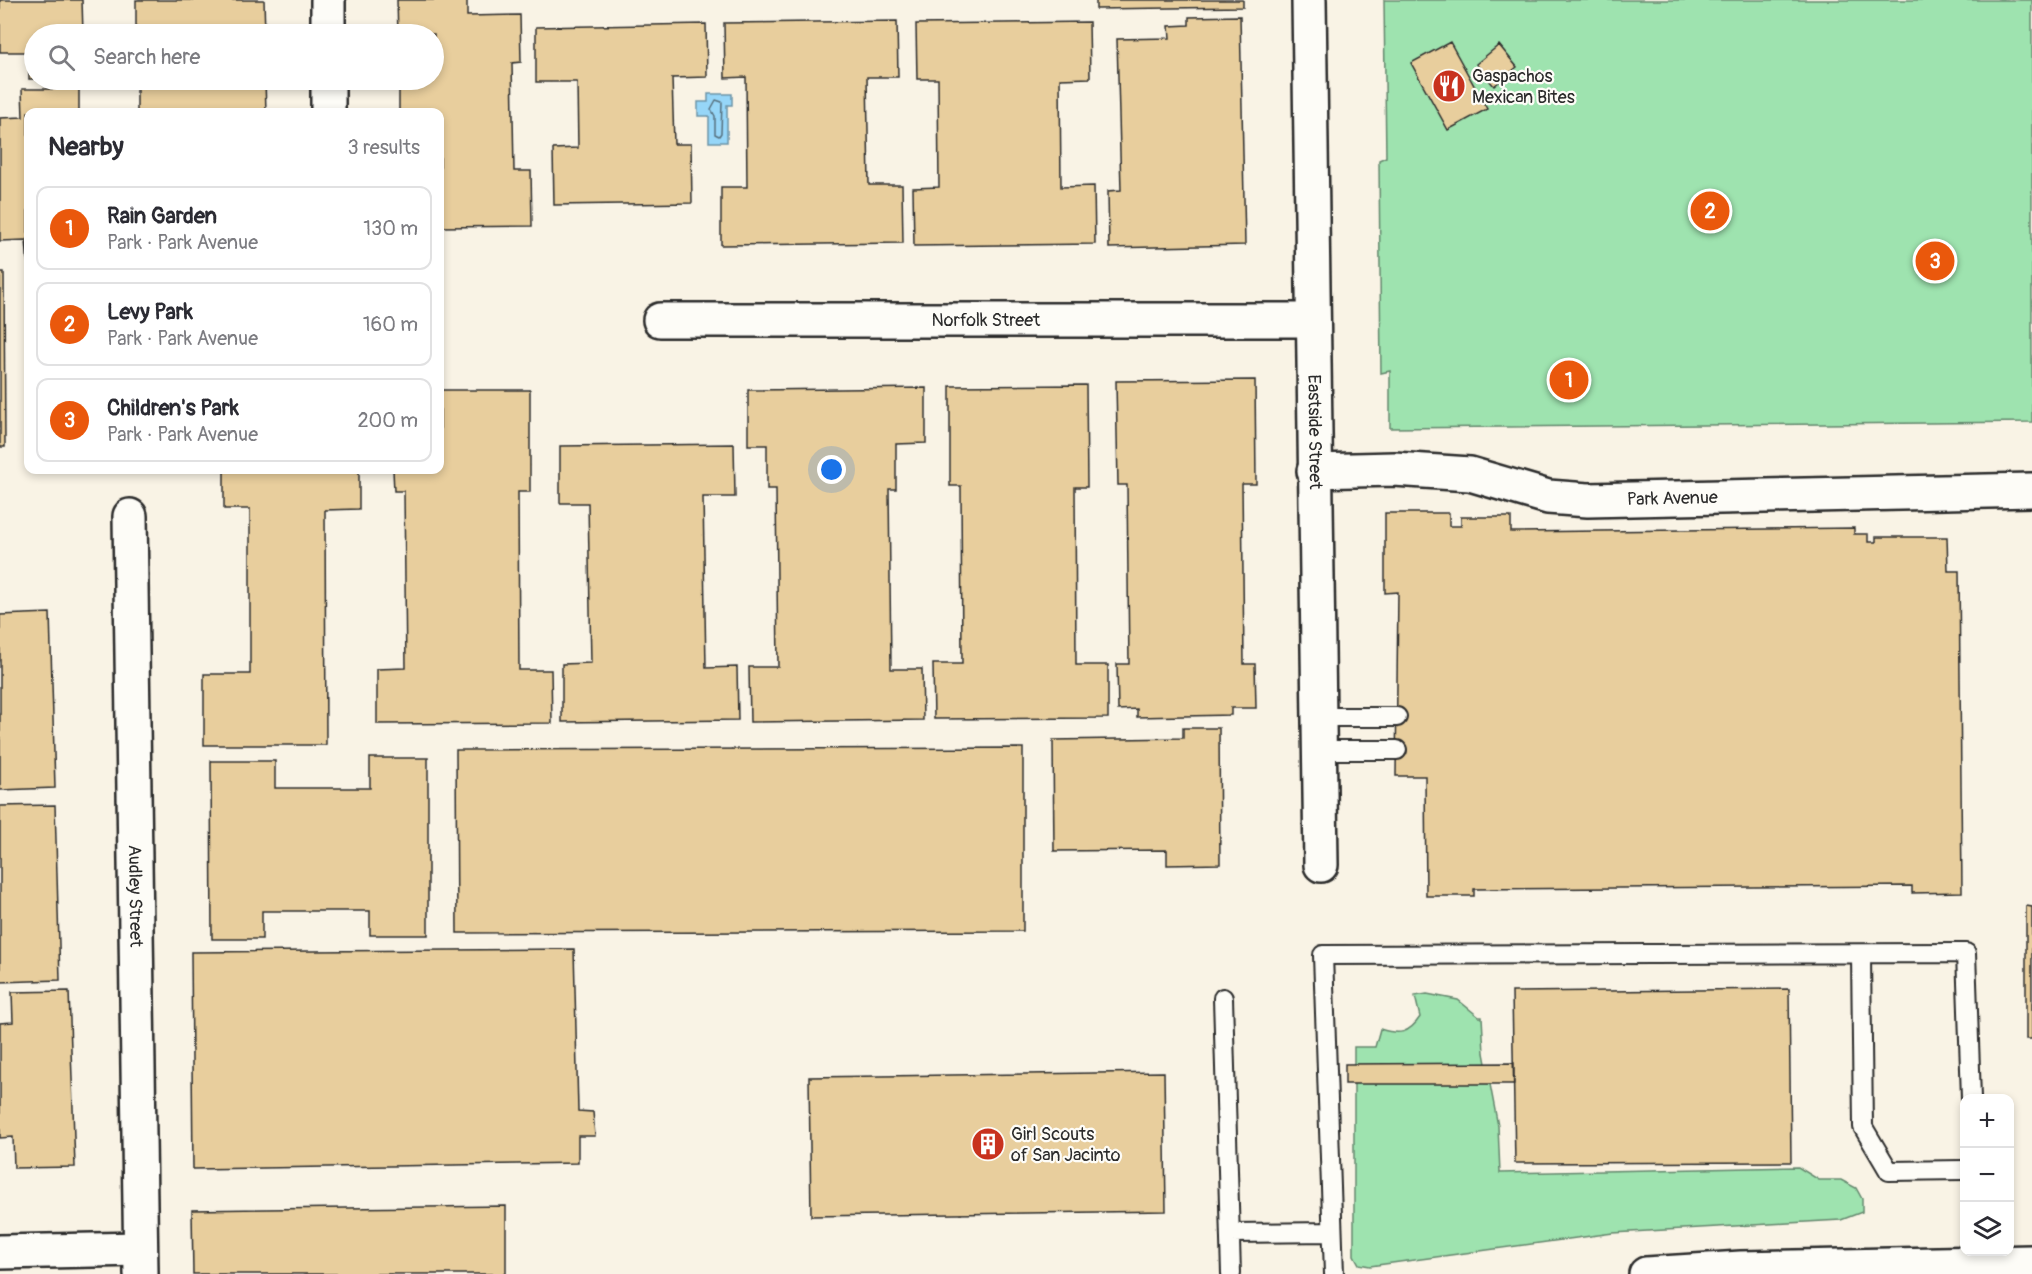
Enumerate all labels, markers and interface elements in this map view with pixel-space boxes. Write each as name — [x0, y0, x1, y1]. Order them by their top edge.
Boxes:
search box — [24, 24, 444, 90]
icon: search — [45, 41, 78, 74]
text: Search here — [93, 43, 200, 71]
place label: Gaspachos Mexican Bites — [1472, 65, 1575, 109]
restaurant icon: Gaspachos Mexican Bites — [1431, 68, 1467, 104]
text: Nearby — [48, 131, 124, 163]
text: 3 results — [348, 135, 420, 160]
pin: 2 — [1690, 188, 1730, 234]
text: Rain Garden — [107, 202, 217, 230]
text: 1 — [66, 216, 73, 241]
text: 130 m — [363, 216, 418, 241]
text: Park · Park Avenue — [107, 230, 258, 255]
pin: 3 — [1916, 238, 1954, 284]
text: Levy Park — [107, 298, 193, 326]
street label: Norfolk Street — [932, 309, 1041, 332]
text: 2 — [64, 312, 75, 337]
text: 160 m — [363, 312, 418, 337]
text: Park · Park Avenue — [107, 326, 258, 351]
pin: 1 — [1550, 358, 1588, 403]
street label: Eastside Street — [1302, 374, 1327, 490]
text: Children's Park — [107, 394, 239, 422]
text: 3 — [64, 408, 75, 433]
text: 200 m — [357, 408, 418, 433]
text: Park · Park Avenue — [107, 422, 258, 447]
your location — [817, 455, 846, 484]
street label: Park Avenue — [1627, 486, 1718, 511]
street label: Audley Street — [123, 845, 147, 948]
map controls — [1960, 1094, 2014, 1256]
button: + — [1960, 1094, 2014, 1148]
place label: Girl Scouts of San Jacinto — [1011, 1123, 1121, 1167]
building icon: Girl Scouts of San Jacinto — [970, 1126, 1006, 1162]
button: − — [1960, 1148, 2014, 1202]
button: layers — [1960, 1202, 2014, 1256]

